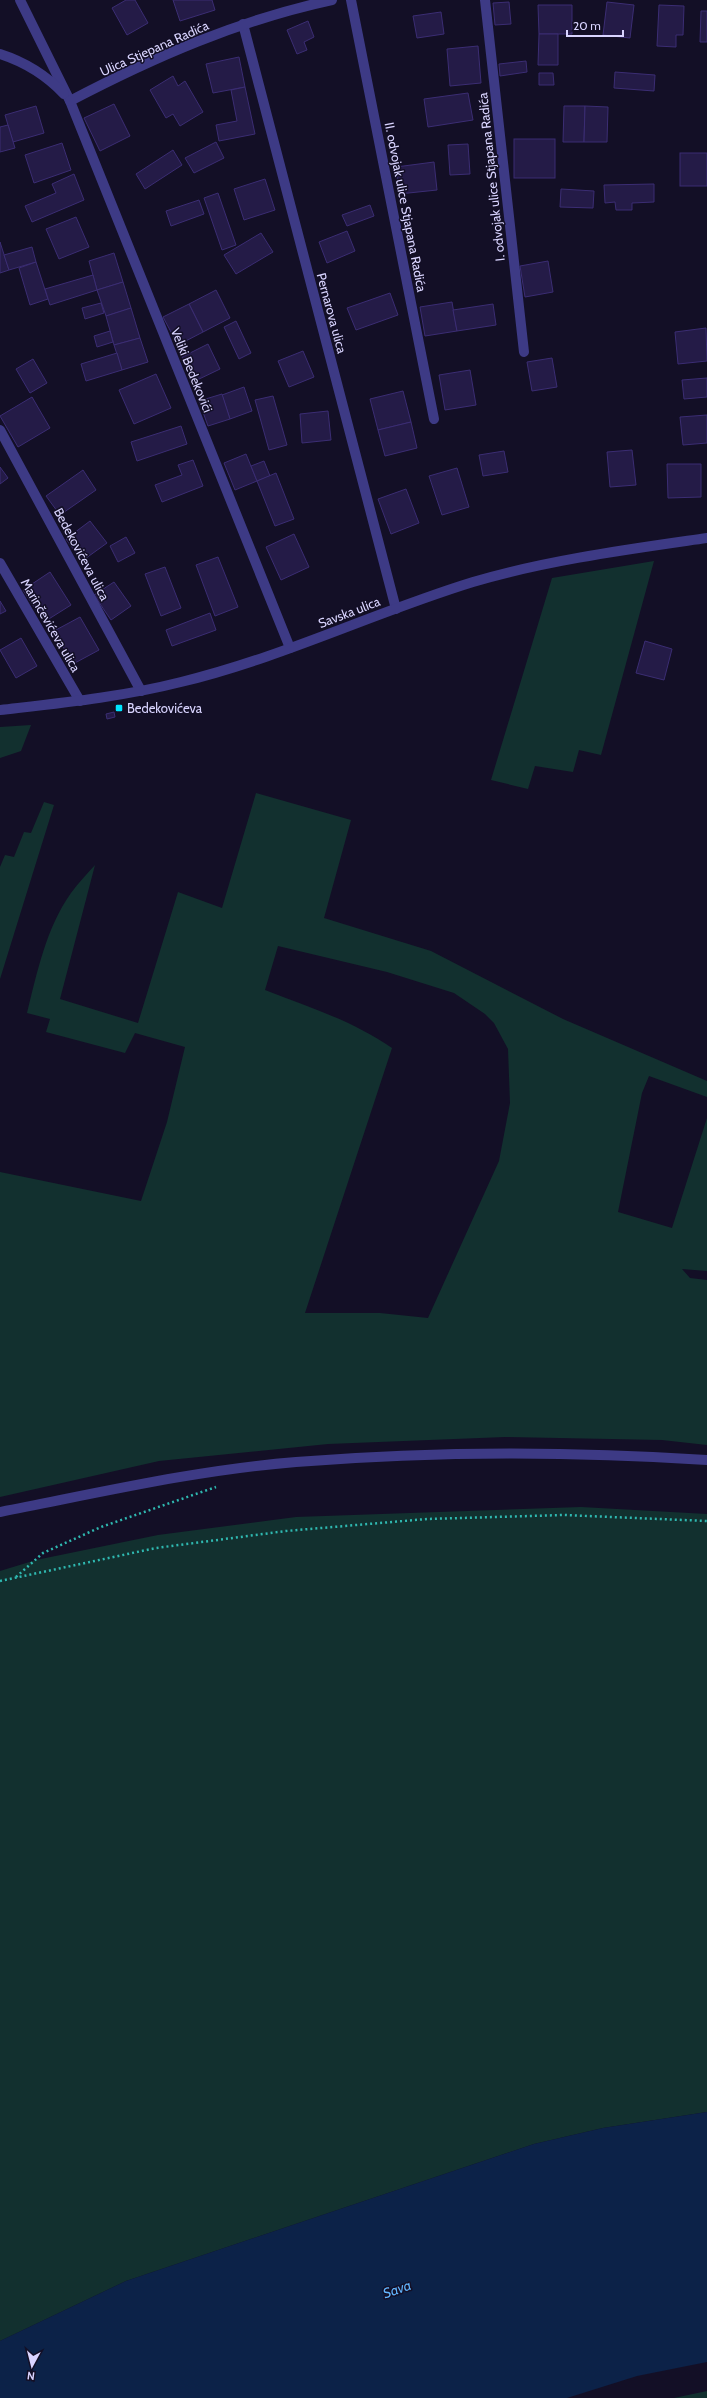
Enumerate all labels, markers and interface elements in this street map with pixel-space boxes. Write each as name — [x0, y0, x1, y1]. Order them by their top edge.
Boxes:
scale bar — [567, 12, 623, 38]
street label: Ulica Stjepana Radića — [97, 17, 212, 80]
text: 20 m — [573, 18, 601, 33]
street label: I. odvojak ulice Stjapana Radića — [474, 91, 509, 262]
street label: II. odvojak ulice Stjapana Radića — [381, 121, 430, 294]
street label: Pernarova ulica — [314, 271, 351, 356]
street label: Veliki Bedekovići — [168, 325, 216, 415]
street label: Bedekovićeva ulica — [51, 505, 114, 604]
street label: Marinčevićeva ulica — [18, 575, 85, 675]
street label: Savska ulica — [316, 593, 383, 631]
place label: Bedekovićeva — [127, 700, 203, 716]
marker: Bedekovićeva — [114, 703, 124, 713]
water label: Sava — [381, 2276, 413, 2302]
north arrow — [12, 2346, 52, 2386]
text: N — [26, 2369, 35, 2383]

